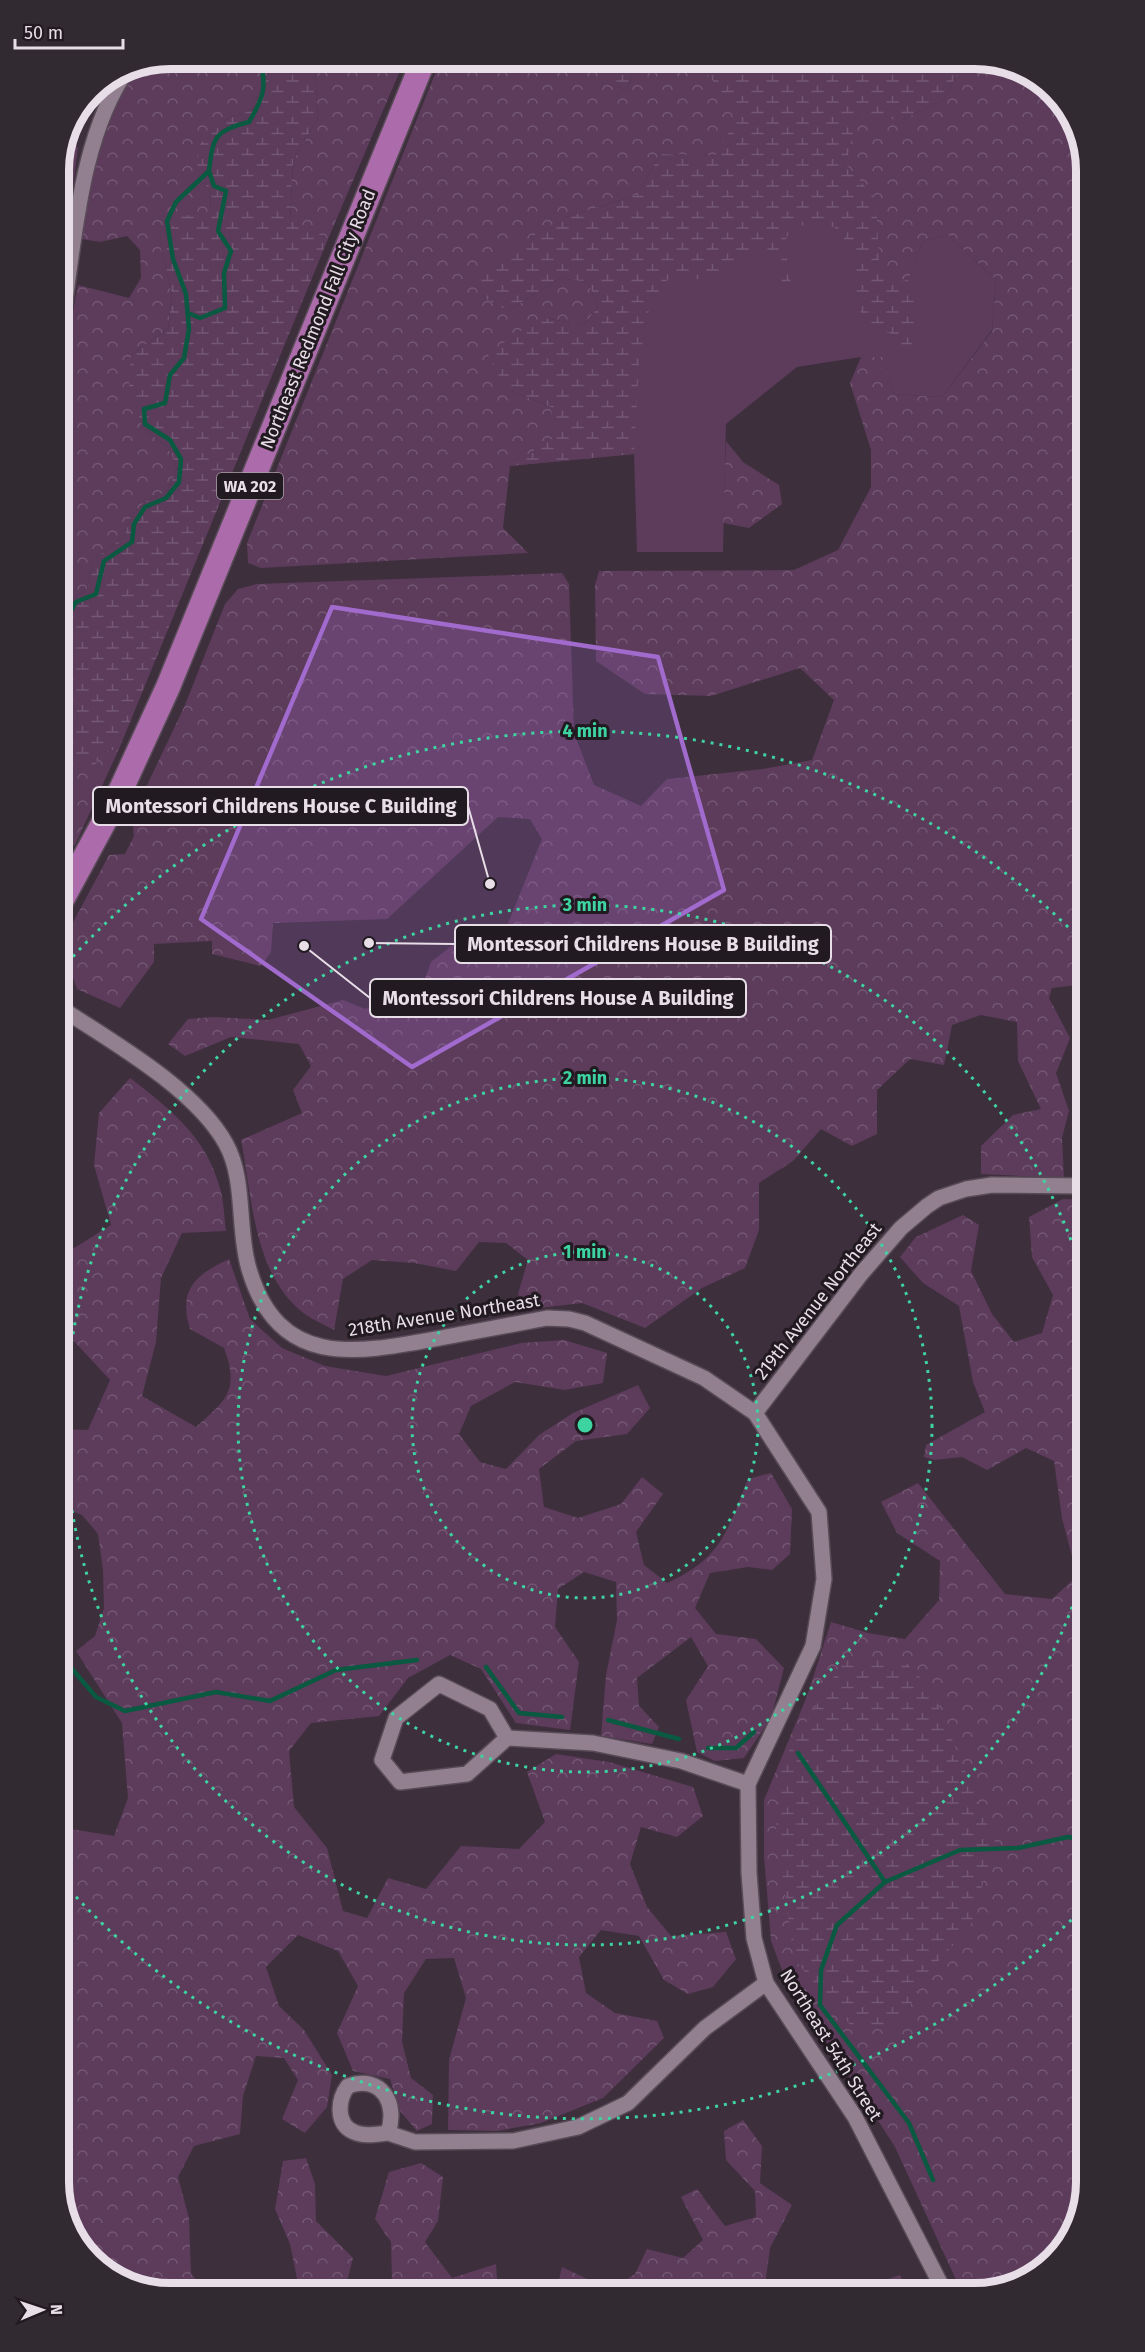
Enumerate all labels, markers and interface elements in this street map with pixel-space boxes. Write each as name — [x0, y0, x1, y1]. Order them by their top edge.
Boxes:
scale bar — [15, 12, 123, 50]
text: 50 m — [24, 22, 63, 44]
street label: Northeast Redmond Fall City Road — [256, 186, 380, 452]
road number: WA 202 — [217, 473, 283, 499]
text: 4 min — [562, 720, 608, 742]
callout: Montessori Childrens House C Building — [93, 787, 468, 825]
text: Montessori Childrens House C Building — [106, 794, 457, 818]
text: 3 min — [562, 894, 607, 916]
callout: Montessori Childrens House B Building — [455, 925, 831, 963]
text: Montessori Childrens House B Building — [467, 932, 820, 956]
callout: Montessori Childrens House A Building — [370, 979, 746, 1017]
text: Montessori Childrens House A Building — [382, 986, 735, 1010]
text: 2 min — [563, 1067, 607, 1089]
street label: 219th Avenue Northeast — [750, 1218, 886, 1384]
text: 1 min — [563, 1241, 607, 1263]
street label: 218th Avenue Northeast — [347, 1289, 542, 1341]
centre of rings — [575, 1415, 595, 1435]
street label: Northeast 54th Street — [775, 1965, 887, 2125]
north arrow — [12, 2280, 72, 2340]
text: N — [47, 2304, 66, 2315]

